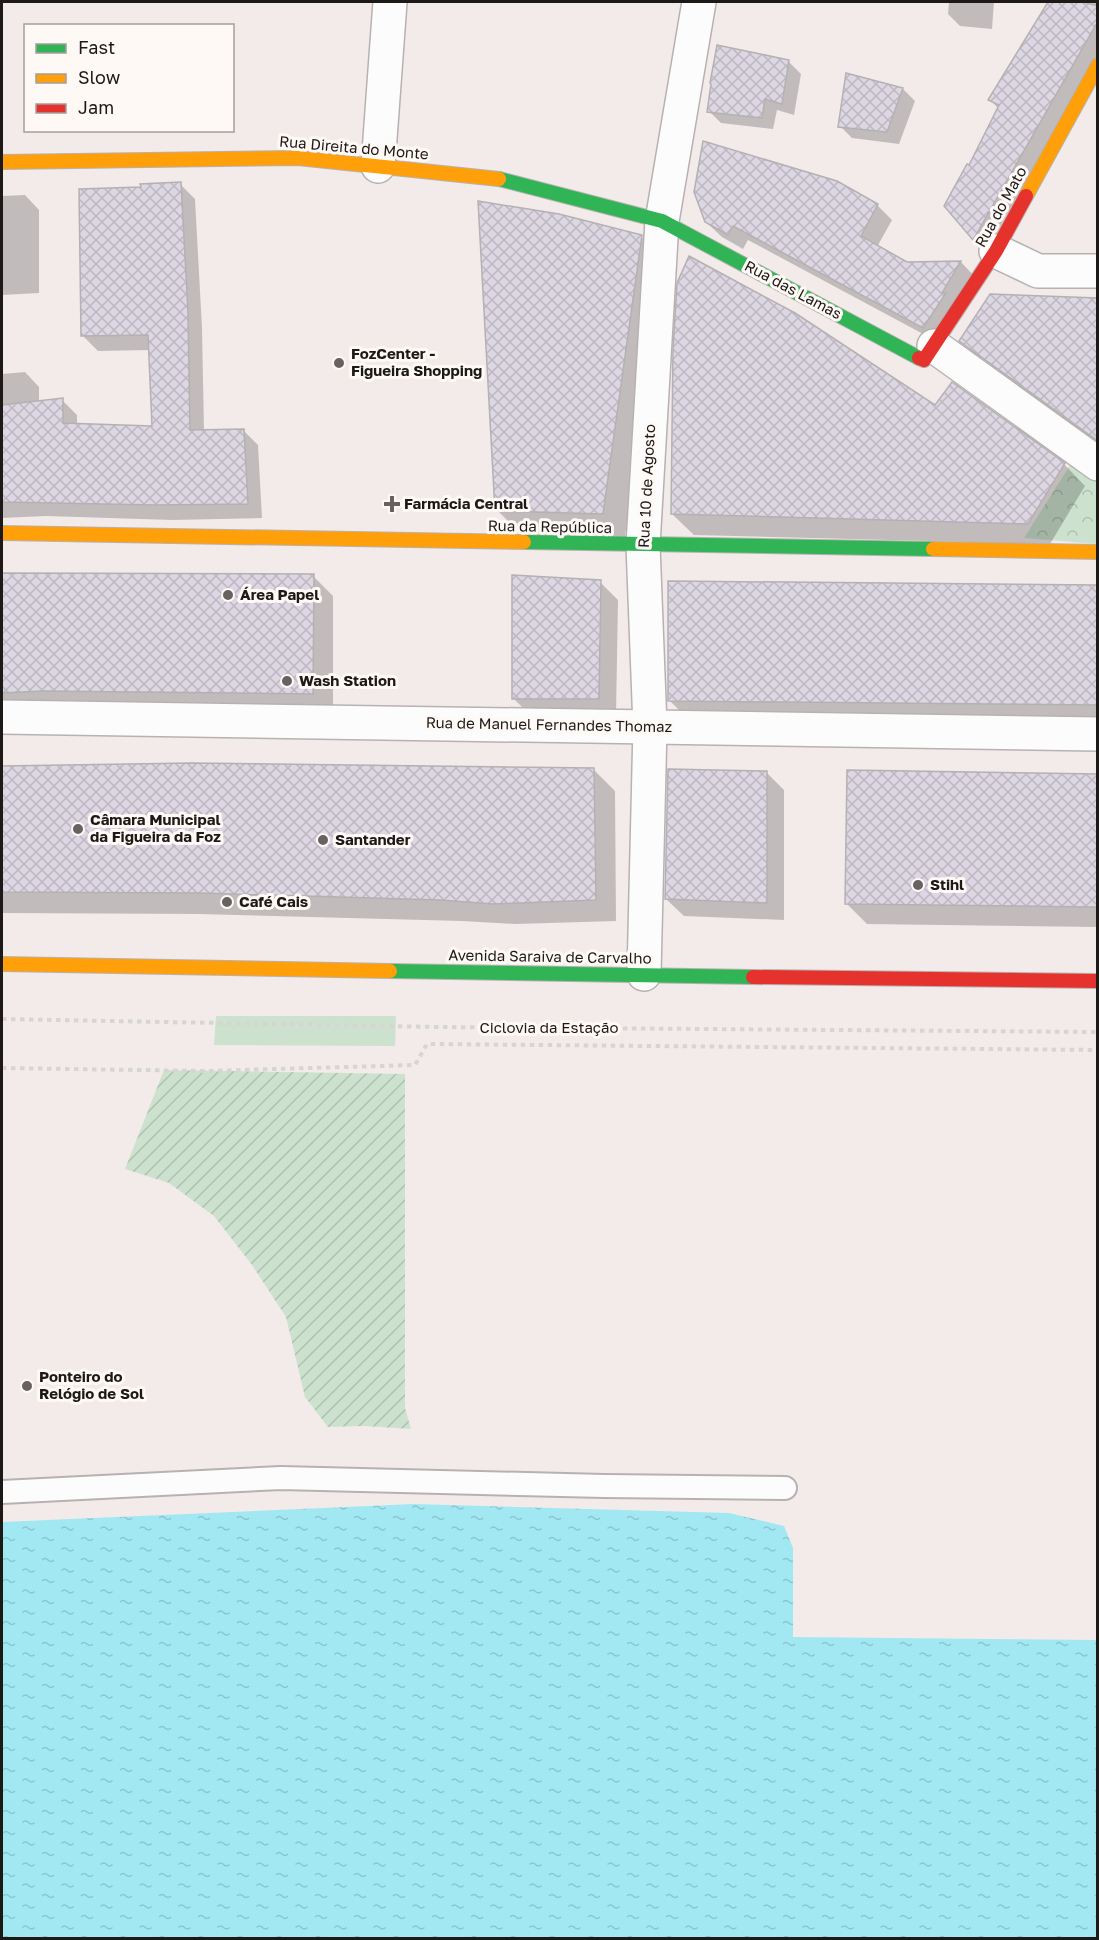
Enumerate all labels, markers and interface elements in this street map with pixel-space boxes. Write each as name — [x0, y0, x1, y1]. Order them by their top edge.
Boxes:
legend — [24, 24, 234, 132]
text: Fast — [78, 36, 115, 58]
text: Slow — [78, 66, 121, 88]
text: Jam — [78, 96, 114, 118]
street label: Rua Direita do Monte — [279, 132, 430, 163]
street label: Rua do Mato — [971, 163, 1030, 250]
street label: Rua das Lamas — [742, 256, 845, 322]
place label: FozCenter - Figueira Shopping — [351, 344, 482, 379]
marker: FozCenter - Figueira Shopping — [332, 356, 346, 370]
street label: Rua 10 de Agosto — [634, 423, 658, 548]
place label: Farmácia Central — [404, 494, 528, 512]
marker: Farmácia Central — [385, 497, 399, 511]
street label: Rua da República — [488, 516, 612, 536]
place label: Área Papel — [240, 585, 319, 603]
marker: Área Papel — [221, 588, 235, 602]
place label: Wash Station — [299, 671, 396, 689]
marker: Wash Station — [280, 674, 294, 688]
street label: Rua de Manuel Fernandes Thomaz — [426, 713, 673, 735]
place label: Câmara Municipal da Figueira da Foz — [90, 810, 221, 845]
marker: Câmara Municipal da Figueira da Foz — [71, 822, 85, 836]
place label: Santander — [335, 830, 411, 848]
marker: Santander — [316, 833, 330, 847]
place label: Stihl — [930, 875, 964, 893]
marker: Stihl — [911, 878, 925, 892]
place label: Café Cais — [239, 892, 308, 910]
marker: Café Cais — [220, 895, 234, 909]
street label: Avenida Saraiva de Carvalho — [448, 945, 652, 967]
street label: Ciclovia da Estação — [479, 1018, 619, 1036]
place label: Ponteiro do Relógio de Sol — [39, 1367, 144, 1402]
marker: Ponteiro do Relógio de Sol — [20, 1379, 34, 1393]

